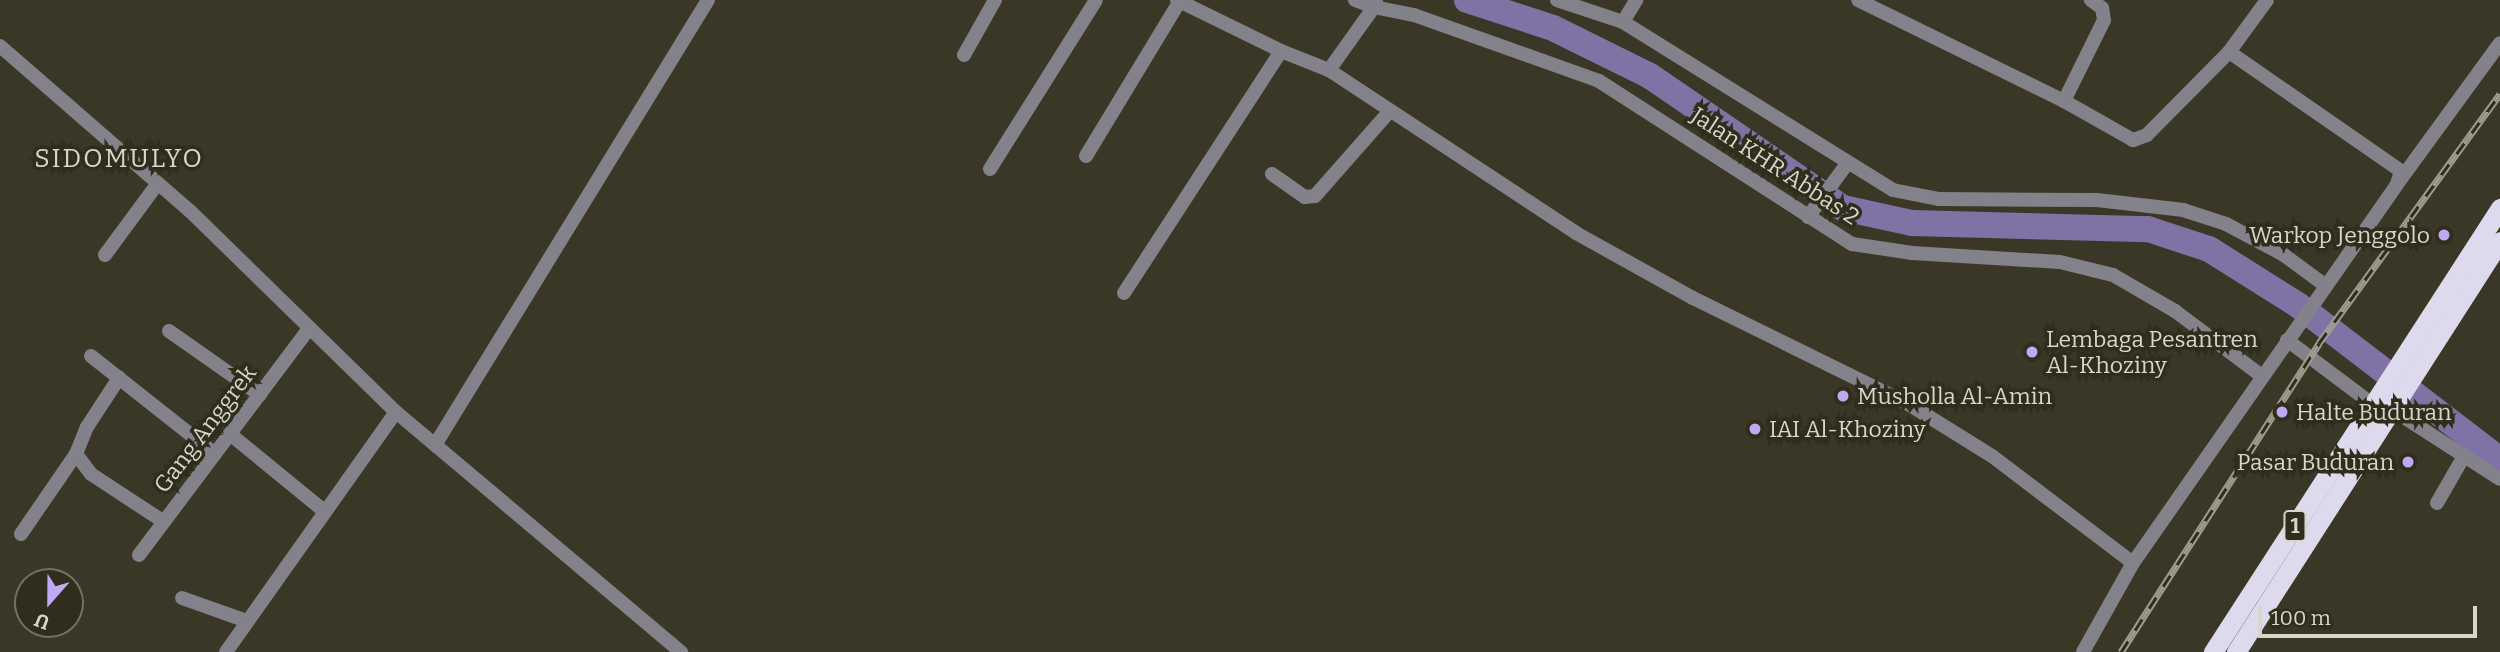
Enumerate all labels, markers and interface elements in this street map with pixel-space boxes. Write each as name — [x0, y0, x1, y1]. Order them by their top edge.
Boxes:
street label: Jalan KHR Abbas 2 — [1686, 101, 1864, 231]
district label: SIDOMULYO — [35, 143, 203, 175]
place label: Warkop Jenggolo — [2249, 221, 2430, 249]
marker: Warkop Jenggolo — [2436, 227, 2452, 243]
place label: Lembaga Pesantren Al-Khoziny — [2046, 325, 2258, 379]
marker: Lembaga Pesantren Al-Khoziny — [2024, 344, 2040, 360]
street label: Gang Anggrek — [148, 360, 262, 498]
place label: Musholla Al-Amin — [1857, 382, 2052, 410]
marker: Musholla Al-Amin — [1835, 388, 1851, 404]
place label: Halte Buduran — [2296, 398, 2452, 426]
marker: Halte Buduran — [2274, 404, 2290, 420]
place label: IAI Al-Khoziny — [1769, 415, 1926, 443]
marker: IAI Al-Khoziny — [1747, 421, 1763, 437]
place label: Pasar Buduran — [2237, 448, 2394, 476]
marker: Pasar Buduran — [2400, 454, 2416, 470]
road number: 1 — [2283, 508, 2307, 544]
north arrow — [14, 568, 84, 638]
scale bar — [2262, 592, 2481, 636]
text: 100 m — [2271, 605, 2331, 631]
text: U — [31, 608, 53, 634]

